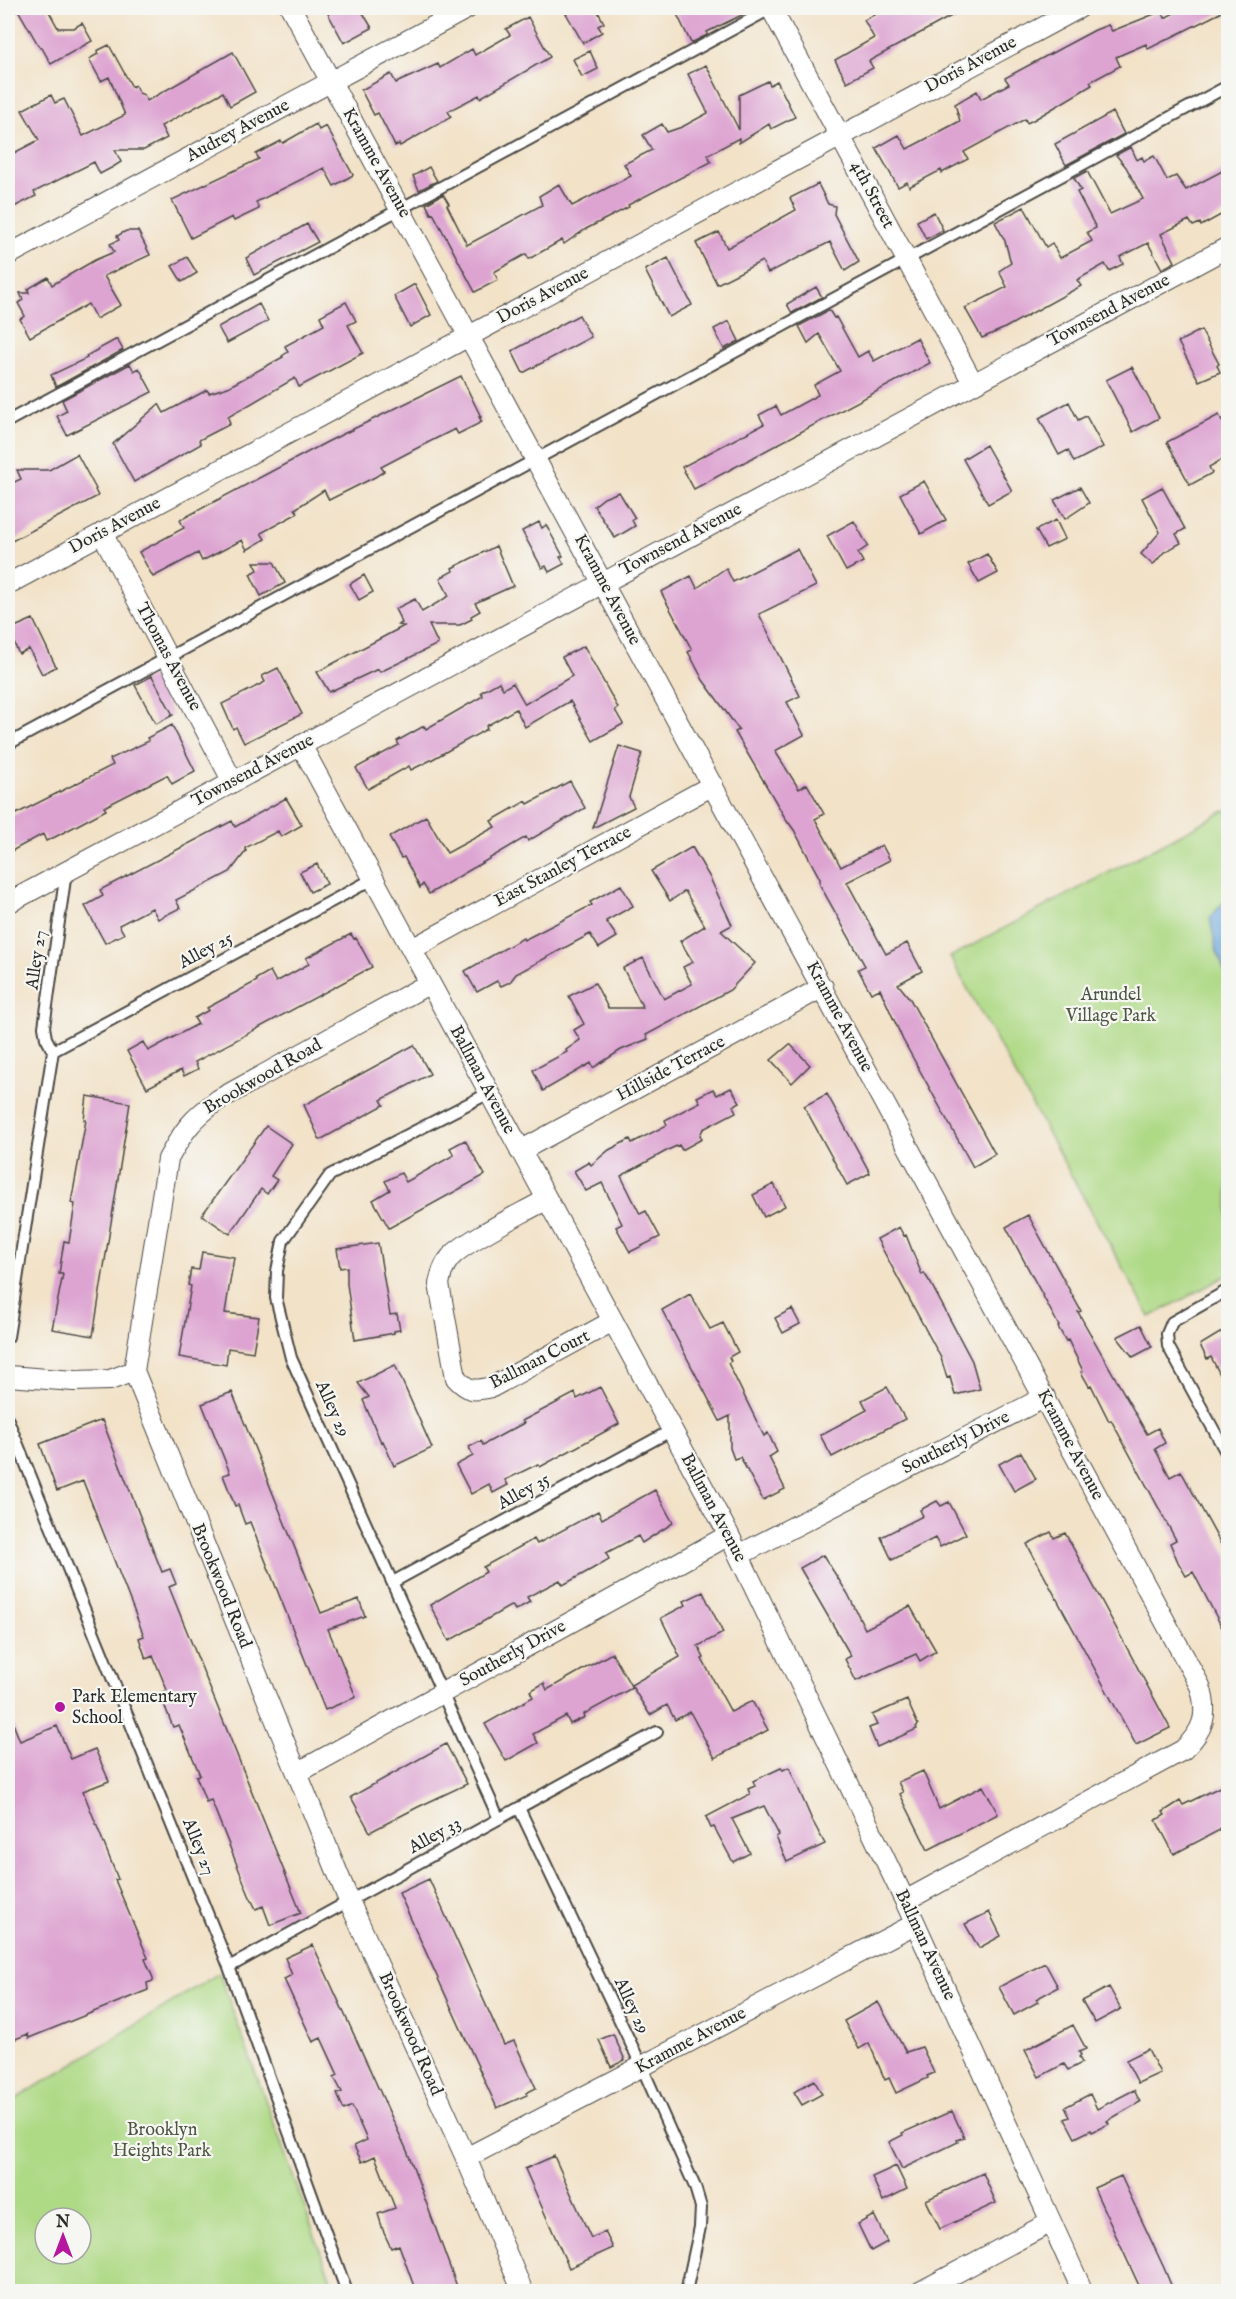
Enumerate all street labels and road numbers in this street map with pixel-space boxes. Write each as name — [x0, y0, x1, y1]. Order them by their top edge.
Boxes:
street label: Doris Avenue — [921, 31, 1021, 99]
street label: Audrey Avenue — [181, 94, 294, 168]
street label: Kramme Avenue — [336, 104, 416, 222]
street label: 4th Street — [845, 157, 899, 233]
street label: Doris Avenue — [493, 262, 593, 330]
street label: Townsend Avenue — [1044, 269, 1174, 353]
street label: Doris Avenue — [65, 492, 165, 560]
street label: Townsend Avenue — [616, 498, 746, 582]
street label: Kramme Avenue — [568, 531, 646, 649]
street label: Thomas Avenue — [130, 599, 206, 715]
street label: Townsend Avenue — [188, 729, 318, 813]
street label: East Stanley Terrace — [490, 821, 636, 913]
street label: Alley 25 — [174, 927, 237, 975]
street label: Alley 27 — [21, 929, 53, 992]
street label: Kramme Avenue — [800, 958, 878, 1076]
street label: Ballman Avenue — [444, 1022, 520, 1138]
street label: Hillside Terrace — [613, 1031, 729, 1107]
street label: Brookwood Road — [200, 1034, 327, 1120]
street label: Ballman Court — [486, 1325, 594, 1395]
street label: Alley 29 — [309, 1376, 355, 1441]
street label: Kramme Avenue — [1031, 1386, 1109, 1504]
street label: Southerly Drive — [898, 1406, 1014, 1480]
street label: Ballman Avenue — [675, 1450, 751, 1566]
street label: Alley 35 — [493, 1468, 555, 1516]
street label: Brookwood Road — [185, 1520, 257, 1652]
street label: Southerly Drive — [456, 1615, 570, 1693]
street label: Alley 33 — [404, 1812, 465, 1860]
street label: Alley 27 — [176, 1814, 220, 1879]
street label: Ballman Avenue — [889, 1886, 961, 2004]
street label: Brookwood Road — [373, 1969, 448, 2100]
street label: Alley 29 — [608, 1973, 654, 2038]
street label: Kramme Avenue — [632, 2002, 750, 2080]

